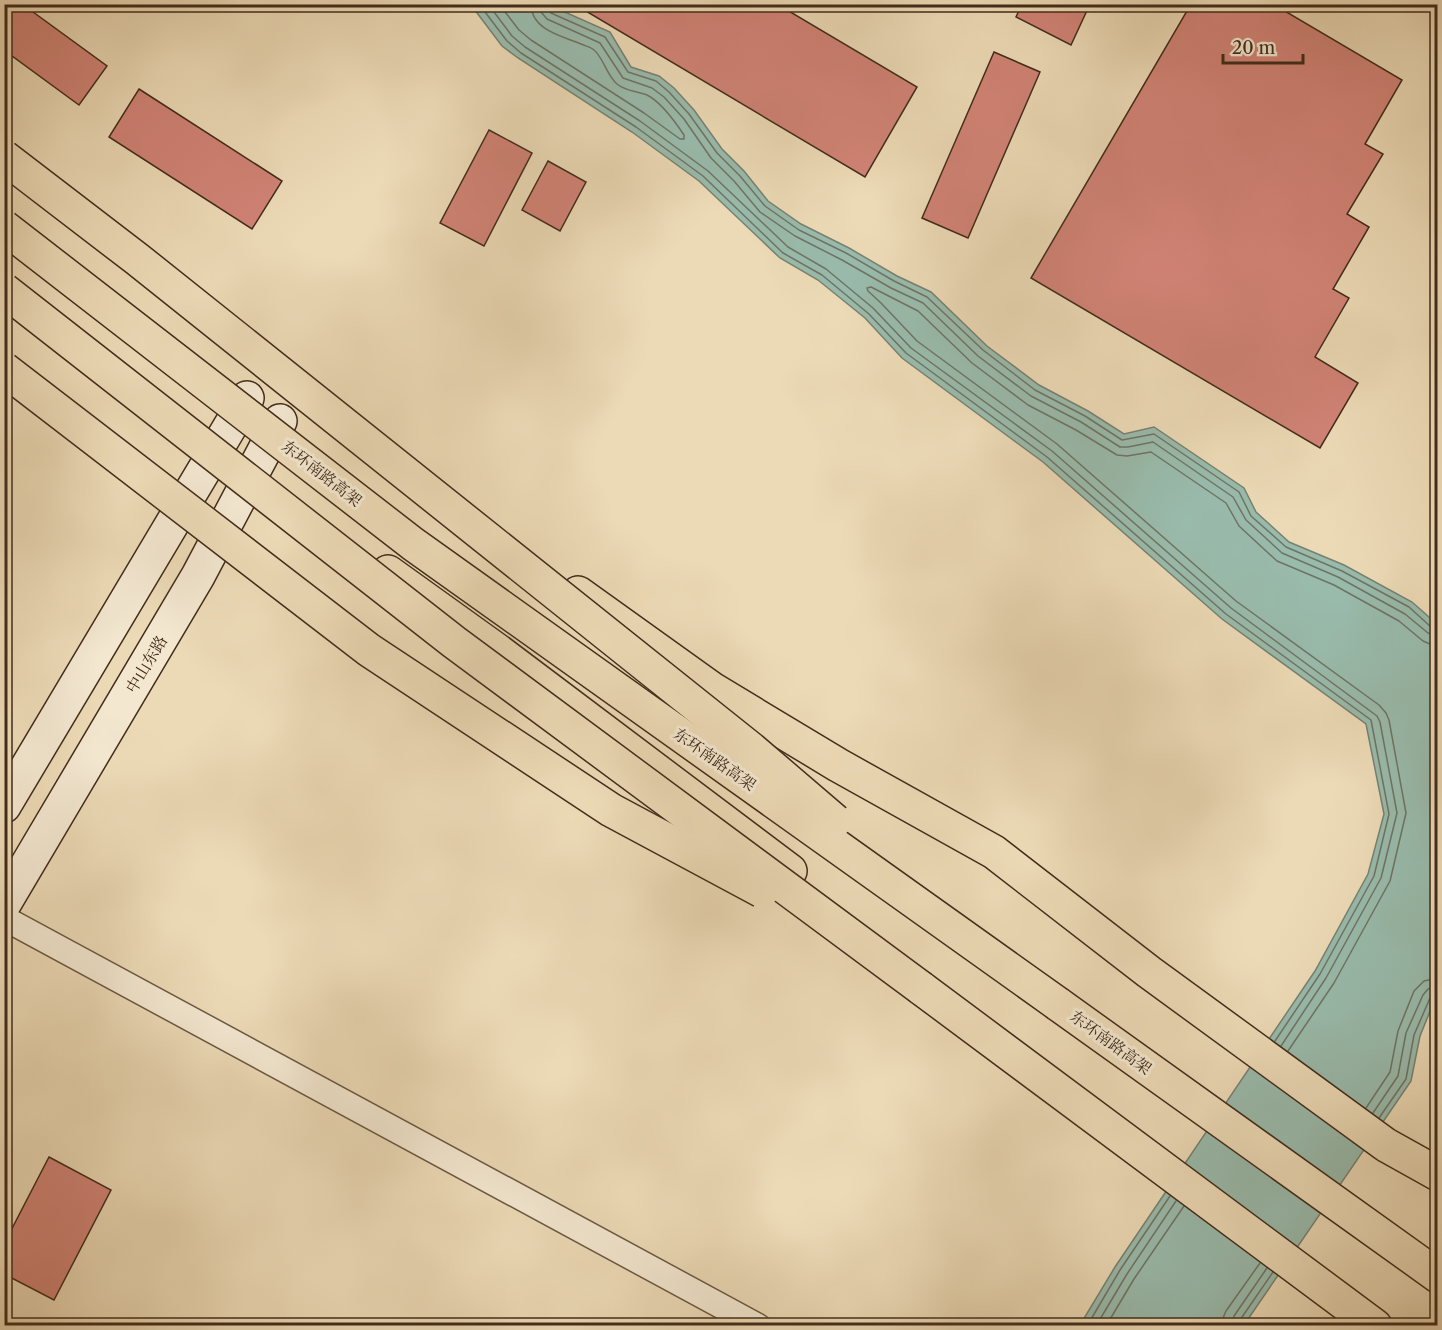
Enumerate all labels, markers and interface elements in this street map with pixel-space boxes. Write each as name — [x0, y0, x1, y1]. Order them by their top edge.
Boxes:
scale bar — [1223, 27, 1302, 65]
text: 20 m — [1232, 37, 1276, 59]
street label: 东环南路高架 — [278, 436, 366, 510]
street label: 中山东路 — [121, 631, 171, 697]
street label: 东环南路高架 — [670, 723, 760, 795]
street label: 东环南路高架 — [1066, 1006, 1156, 1078]

